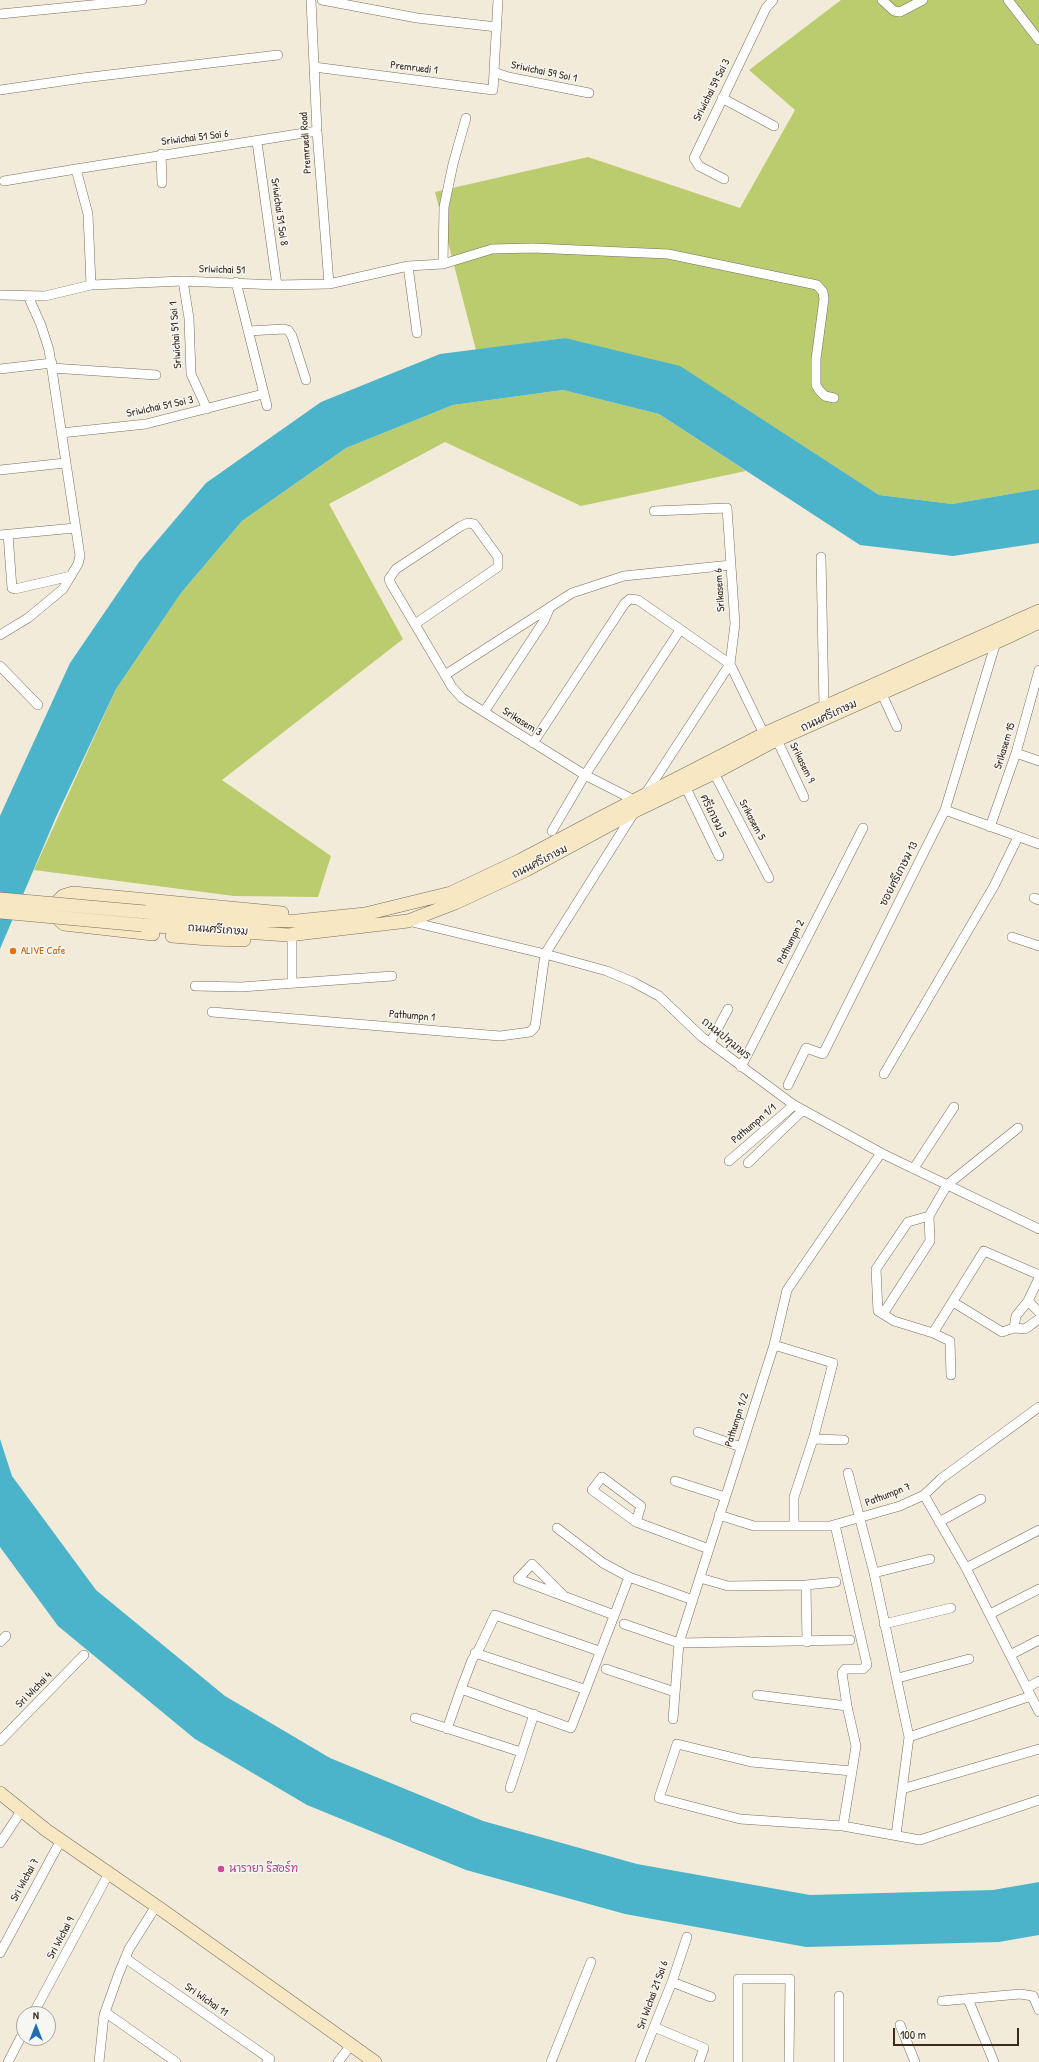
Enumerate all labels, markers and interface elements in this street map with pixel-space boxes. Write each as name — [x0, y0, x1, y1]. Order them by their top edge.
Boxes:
street label: Sriwichai 59 Soi 3 — [691, 57, 733, 123]
street label: Premruedi 1 — [390, 59, 438, 77]
street label: Sriwichai 59 Soi 1 — [510, 59, 578, 85]
street label: Premruedi Road — [297, 112, 315, 174]
street label: Sriwichai 51 Soi 6 — [161, 127, 229, 149]
street label: Sriwichai 51 Soi 8 — [268, 177, 290, 247]
street label: Sriwichai 51 — [199, 263, 245, 277]
street label: Sriwichai 51 Soi 1 — [167, 301, 185, 369]
street label: Sriwichai 51 Soi 3 — [125, 393, 195, 421]
street label: Srikasem 6 — [712, 568, 728, 612]
street label: ถนนศรีเกษม — [799, 697, 859, 735]
street label: Srikasem 3 — [500, 705, 544, 739]
street label: Srikasem 15 — [992, 721, 1018, 771]
street label: Srikasem 9 — [787, 741, 817, 785]
street label: ศรีเกษม 5 — [697, 792, 729, 840]
street label: Srikasem 5 — [736, 798, 768, 842]
street label: ซอยศรีเกษม 13 — [877, 840, 921, 908]
street label: ถนนศรีเกษม — [510, 842, 570, 882]
street label: Pathumpn 2 — [774, 918, 808, 966]
street label: ถนนศรีเกษม — [187, 921, 249, 939]
place label: ALIVE Cafe — [21, 944, 65, 958]
marker: ALIVE Cafe — [8, 946, 18, 956]
street label: Pathumpn 1 — [388, 1007, 436, 1025]
street label: ถนนปทุมพร — [699, 1015, 753, 1063]
street label: Pathumpn 1/1 — [729, 1101, 779, 1147]
street label: Pathumpn 1/2 — [722, 1391, 752, 1449]
street label: Pathumpn 7 — [863, 1480, 913, 1510]
street label: Sri Wichai 4 — [13, 1669, 55, 1711]
street label: Sri Wichai 7 — [8, 1856, 42, 1904]
place label: นารายา รีสอร์ท — [229, 1862, 298, 1876]
marker: นารายา รีสอร์ท — [216, 1864, 226, 1874]
street label: Sri Wichai 9 — [44, 1915, 78, 1961]
street label: Sri Wichai 21 Soi 6 — [634, 1959, 672, 2031]
street label: Sri Wichai 11 — [182, 1980, 230, 2020]
north arrow — [16, 2006, 56, 2046]
text: N — [33, 2008, 39, 2022]
scale bar — [895, 2020, 1021, 2046]
text: 100 m — [900, 2026, 926, 2043]

